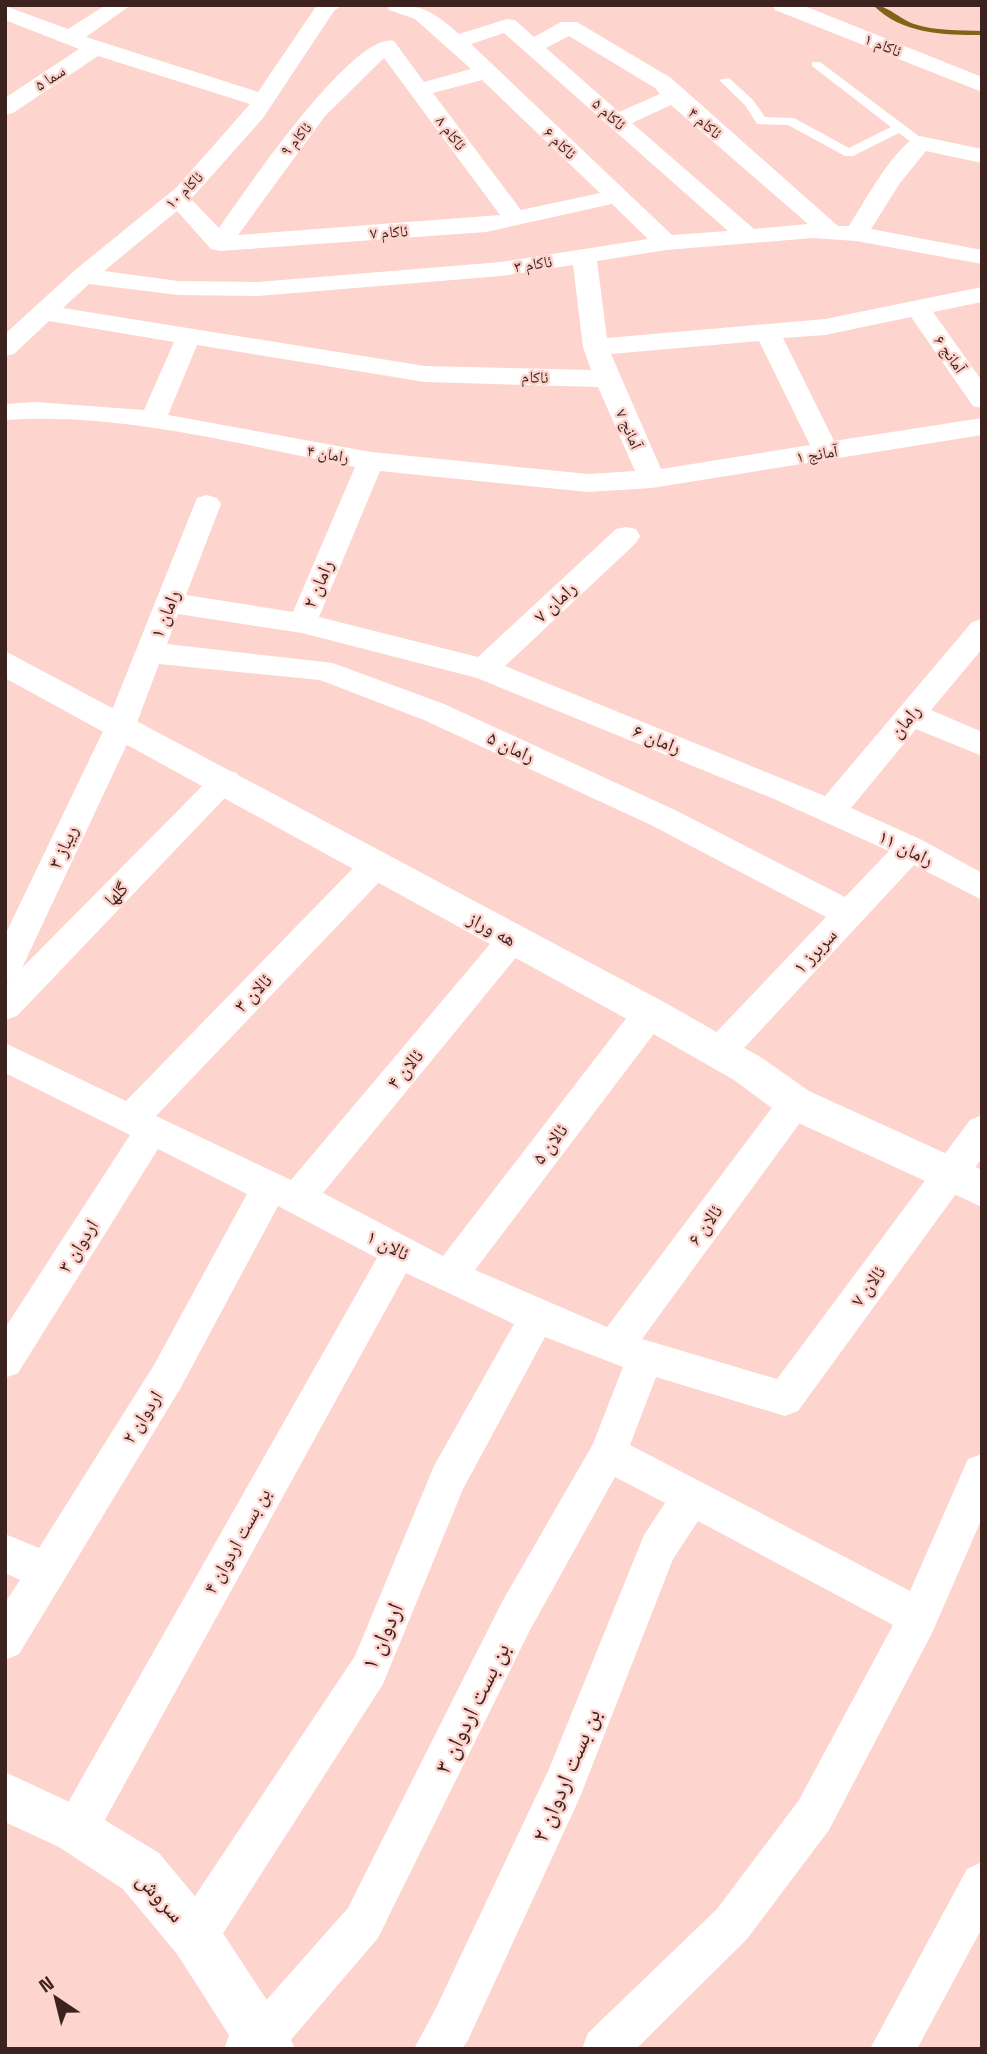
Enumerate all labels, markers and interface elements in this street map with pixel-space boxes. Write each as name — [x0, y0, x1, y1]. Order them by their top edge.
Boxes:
street label: ئاکام ۱ — [861, 28, 905, 62]
street label: سما ۵ — [31, 60, 69, 96]
street label: ئاکام ۵ — [588, 93, 630, 135]
street label: ئاکام ۴ — [684, 103, 726, 143]
street label: ئاکام ۸ — [431, 111, 471, 155]
street label: ئاکام ۹ — [276, 118, 316, 160]
street label: ئاکام ۶ — [539, 122, 581, 164]
street label: ئاکام ۱۰ — [160, 167, 208, 213]
street label: ئاکام ۷ — [369, 220, 409, 244]
street label: ئاکام ۳ — [512, 251, 554, 277]
street label: آمانج ۶ — [929, 331, 971, 378]
street label: ئاکام — [521, 366, 549, 388]
street label: آمانج ۷ — [611, 406, 647, 453]
street label: رامان ۴ — [305, 440, 351, 468]
street label: آمانج ۱ — [795, 440, 840, 468]
street label: رامان ۲ — [297, 556, 339, 612]
street label: رامان ۷ — [528, 576, 582, 628]
street label: رامان ۱ — [144, 586, 186, 642]
street label: رامان — [884, 699, 926, 743]
street label: رامان ۶ — [629, 718, 685, 760]
street label: رامان ۵ — [483, 725, 539, 769]
street label: ریباز ۳ — [42, 821, 84, 873]
street label: رامان ۱۱ — [874, 824, 938, 872]
street label: گلها — [98, 876, 134, 912]
street label: هه وراز — [463, 905, 520, 952]
street label: سربرز ۱ — [788, 923, 842, 979]
street label: ئالان ۳ — [229, 968, 277, 1018]
street label: ئالان ۴ — [381, 1044, 429, 1094]
street label: ئالان ۵ — [527, 1119, 573, 1169]
street label: ئالان ۶ — [682, 1200, 728, 1250]
street label: اردوان ۳ — [52, 1215, 104, 1277]
street label: ئالان ۱ — [363, 1224, 413, 1266]
street label: ئالان ۷ — [845, 1261, 891, 1311]
street label: اردوان ۲ — [116, 1386, 168, 1448]
street label: بن بست اردوان ۴ — [198, 1484, 276, 1598]
street label: اردوان ۱ — [354, 1598, 410, 1674]
street label: بن بست اردوان ۳ — [427, 1638, 517, 1778]
street label: بن بست اردوان ۲ — [524, 1704, 608, 1846]
street label: سروش — [130, 1865, 192, 1929]
north arrow — [21, 1963, 91, 2033]
text: N — [34, 1971, 59, 1998]

